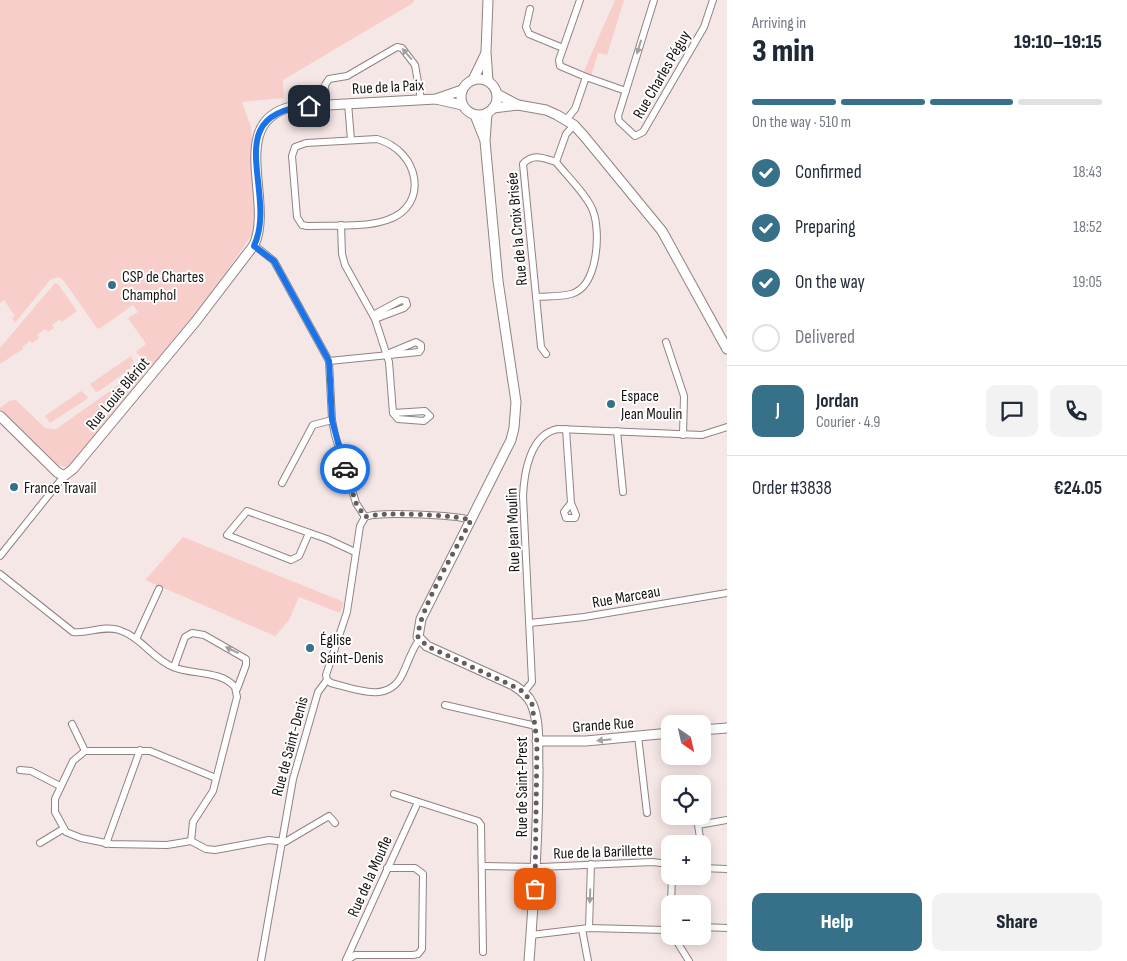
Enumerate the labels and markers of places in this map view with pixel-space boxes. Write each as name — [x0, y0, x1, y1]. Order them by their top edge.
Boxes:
pin — [288, 85, 330, 127]
place label: CSP de Chartes Champhol — [122, 268, 204, 305]
marker: CSP de Chartes Champhol — [106, 279, 118, 291]
place label: Espace Jean Moulin — [620, 387, 682, 424]
marker: Espace Jean Moulin — [605, 398, 617, 410]
place label: France Travail — [24, 479, 96, 498]
marker: France Travail — [8, 481, 20, 493]
place label: Église Saint-Denis — [320, 631, 384, 668]
marker: Église Saint-Denis — [304, 642, 316, 654]
pin — [514, 868, 556, 910]

